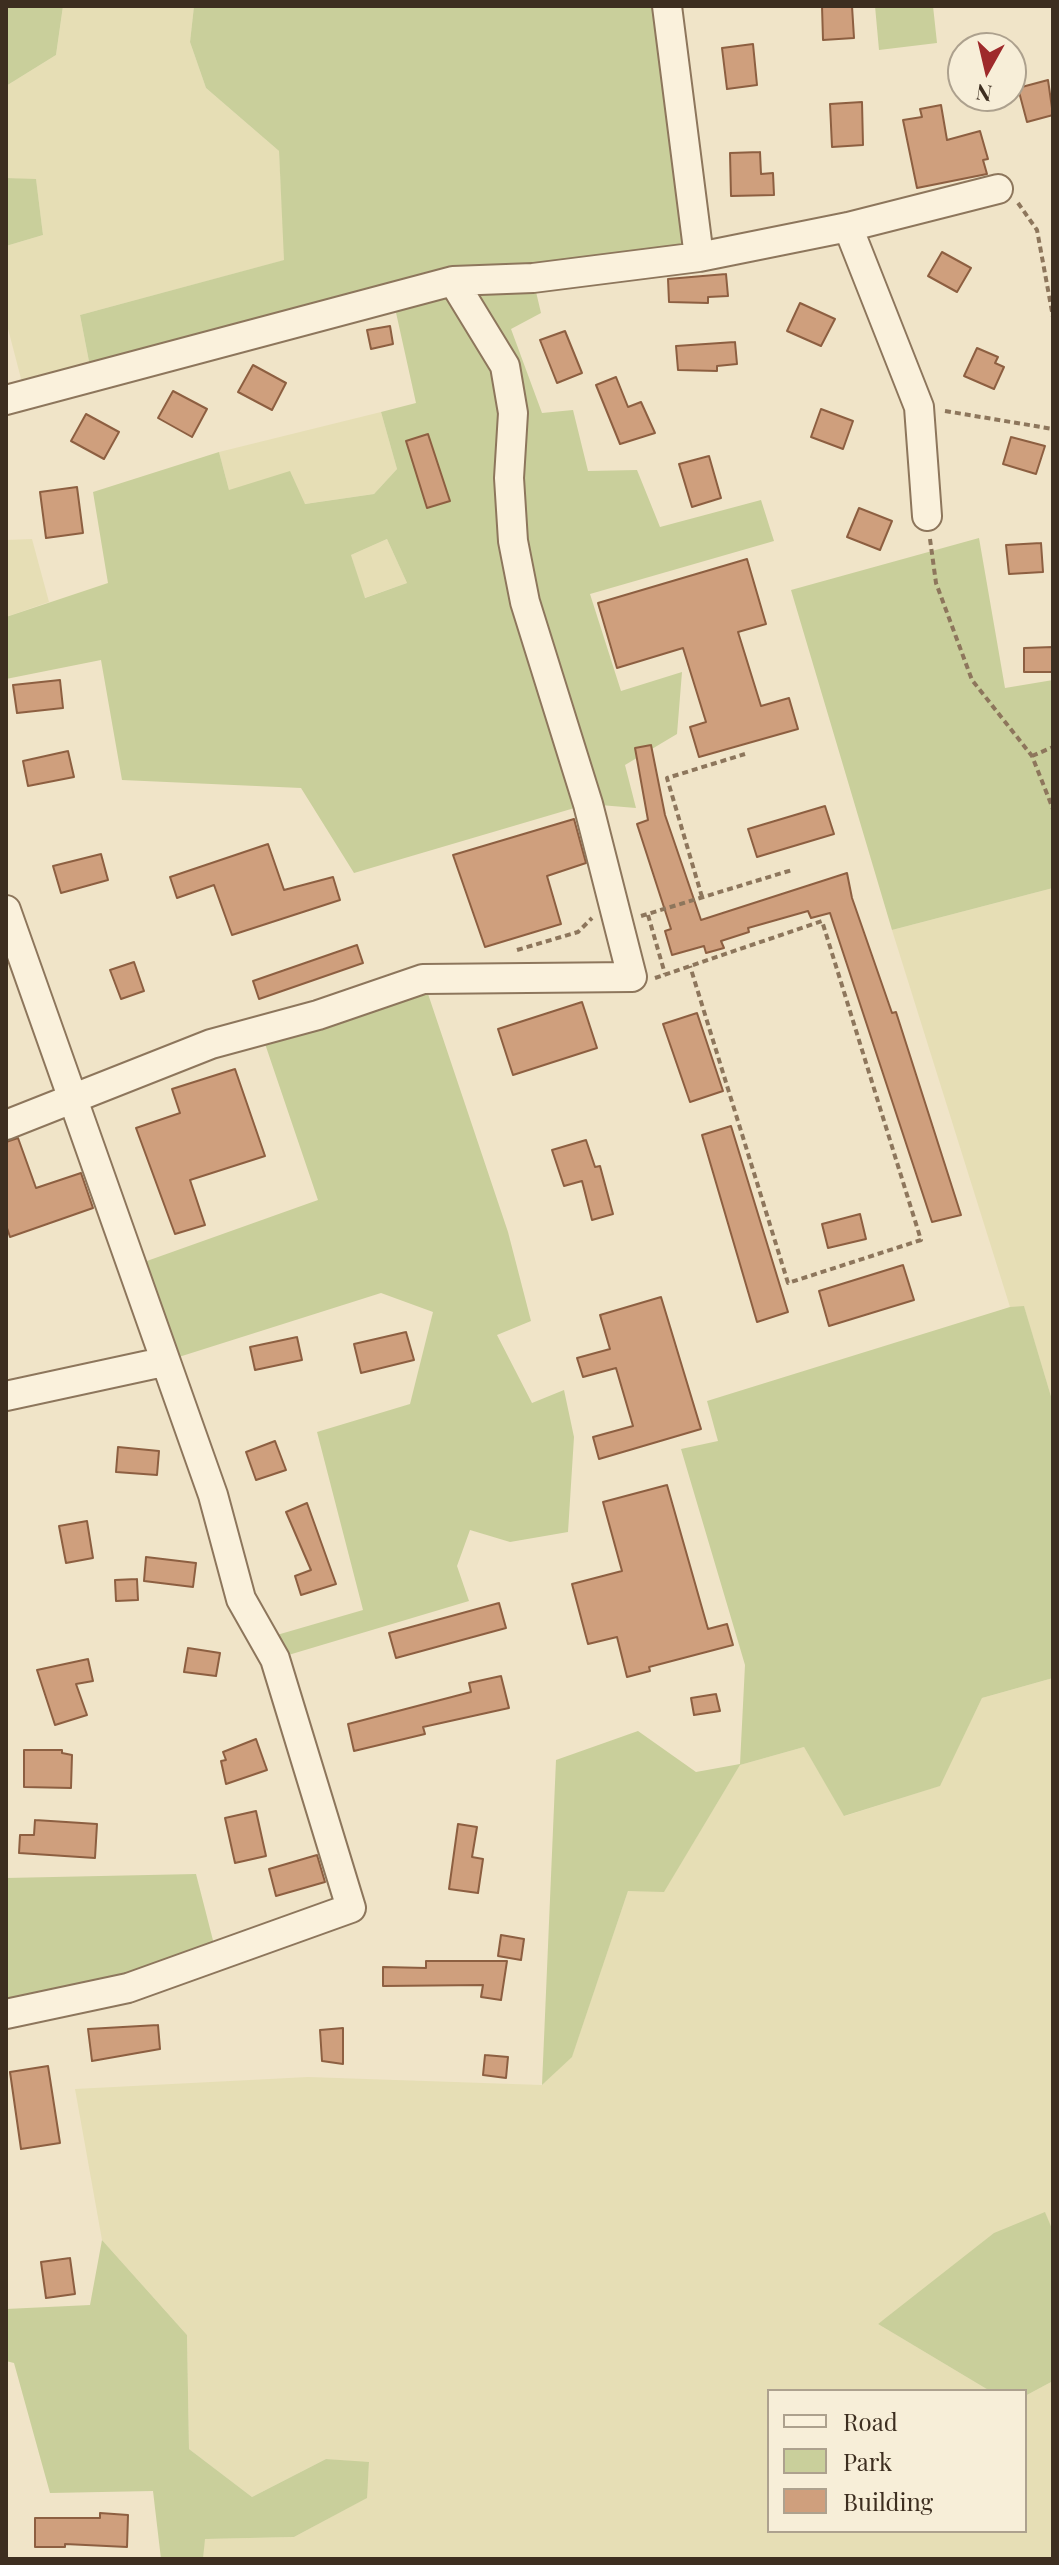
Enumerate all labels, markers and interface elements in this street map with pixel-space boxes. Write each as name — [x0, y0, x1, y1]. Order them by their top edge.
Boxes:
north arrow — [947, 32, 1027, 112]
text: N — [974, 78, 994, 110]
legend — [767, 2389, 1027, 2533]
text: Road — [843, 2405, 898, 2437]
text: Park — [843, 2445, 892, 2477]
text: Building — [843, 2485, 933, 2517]

